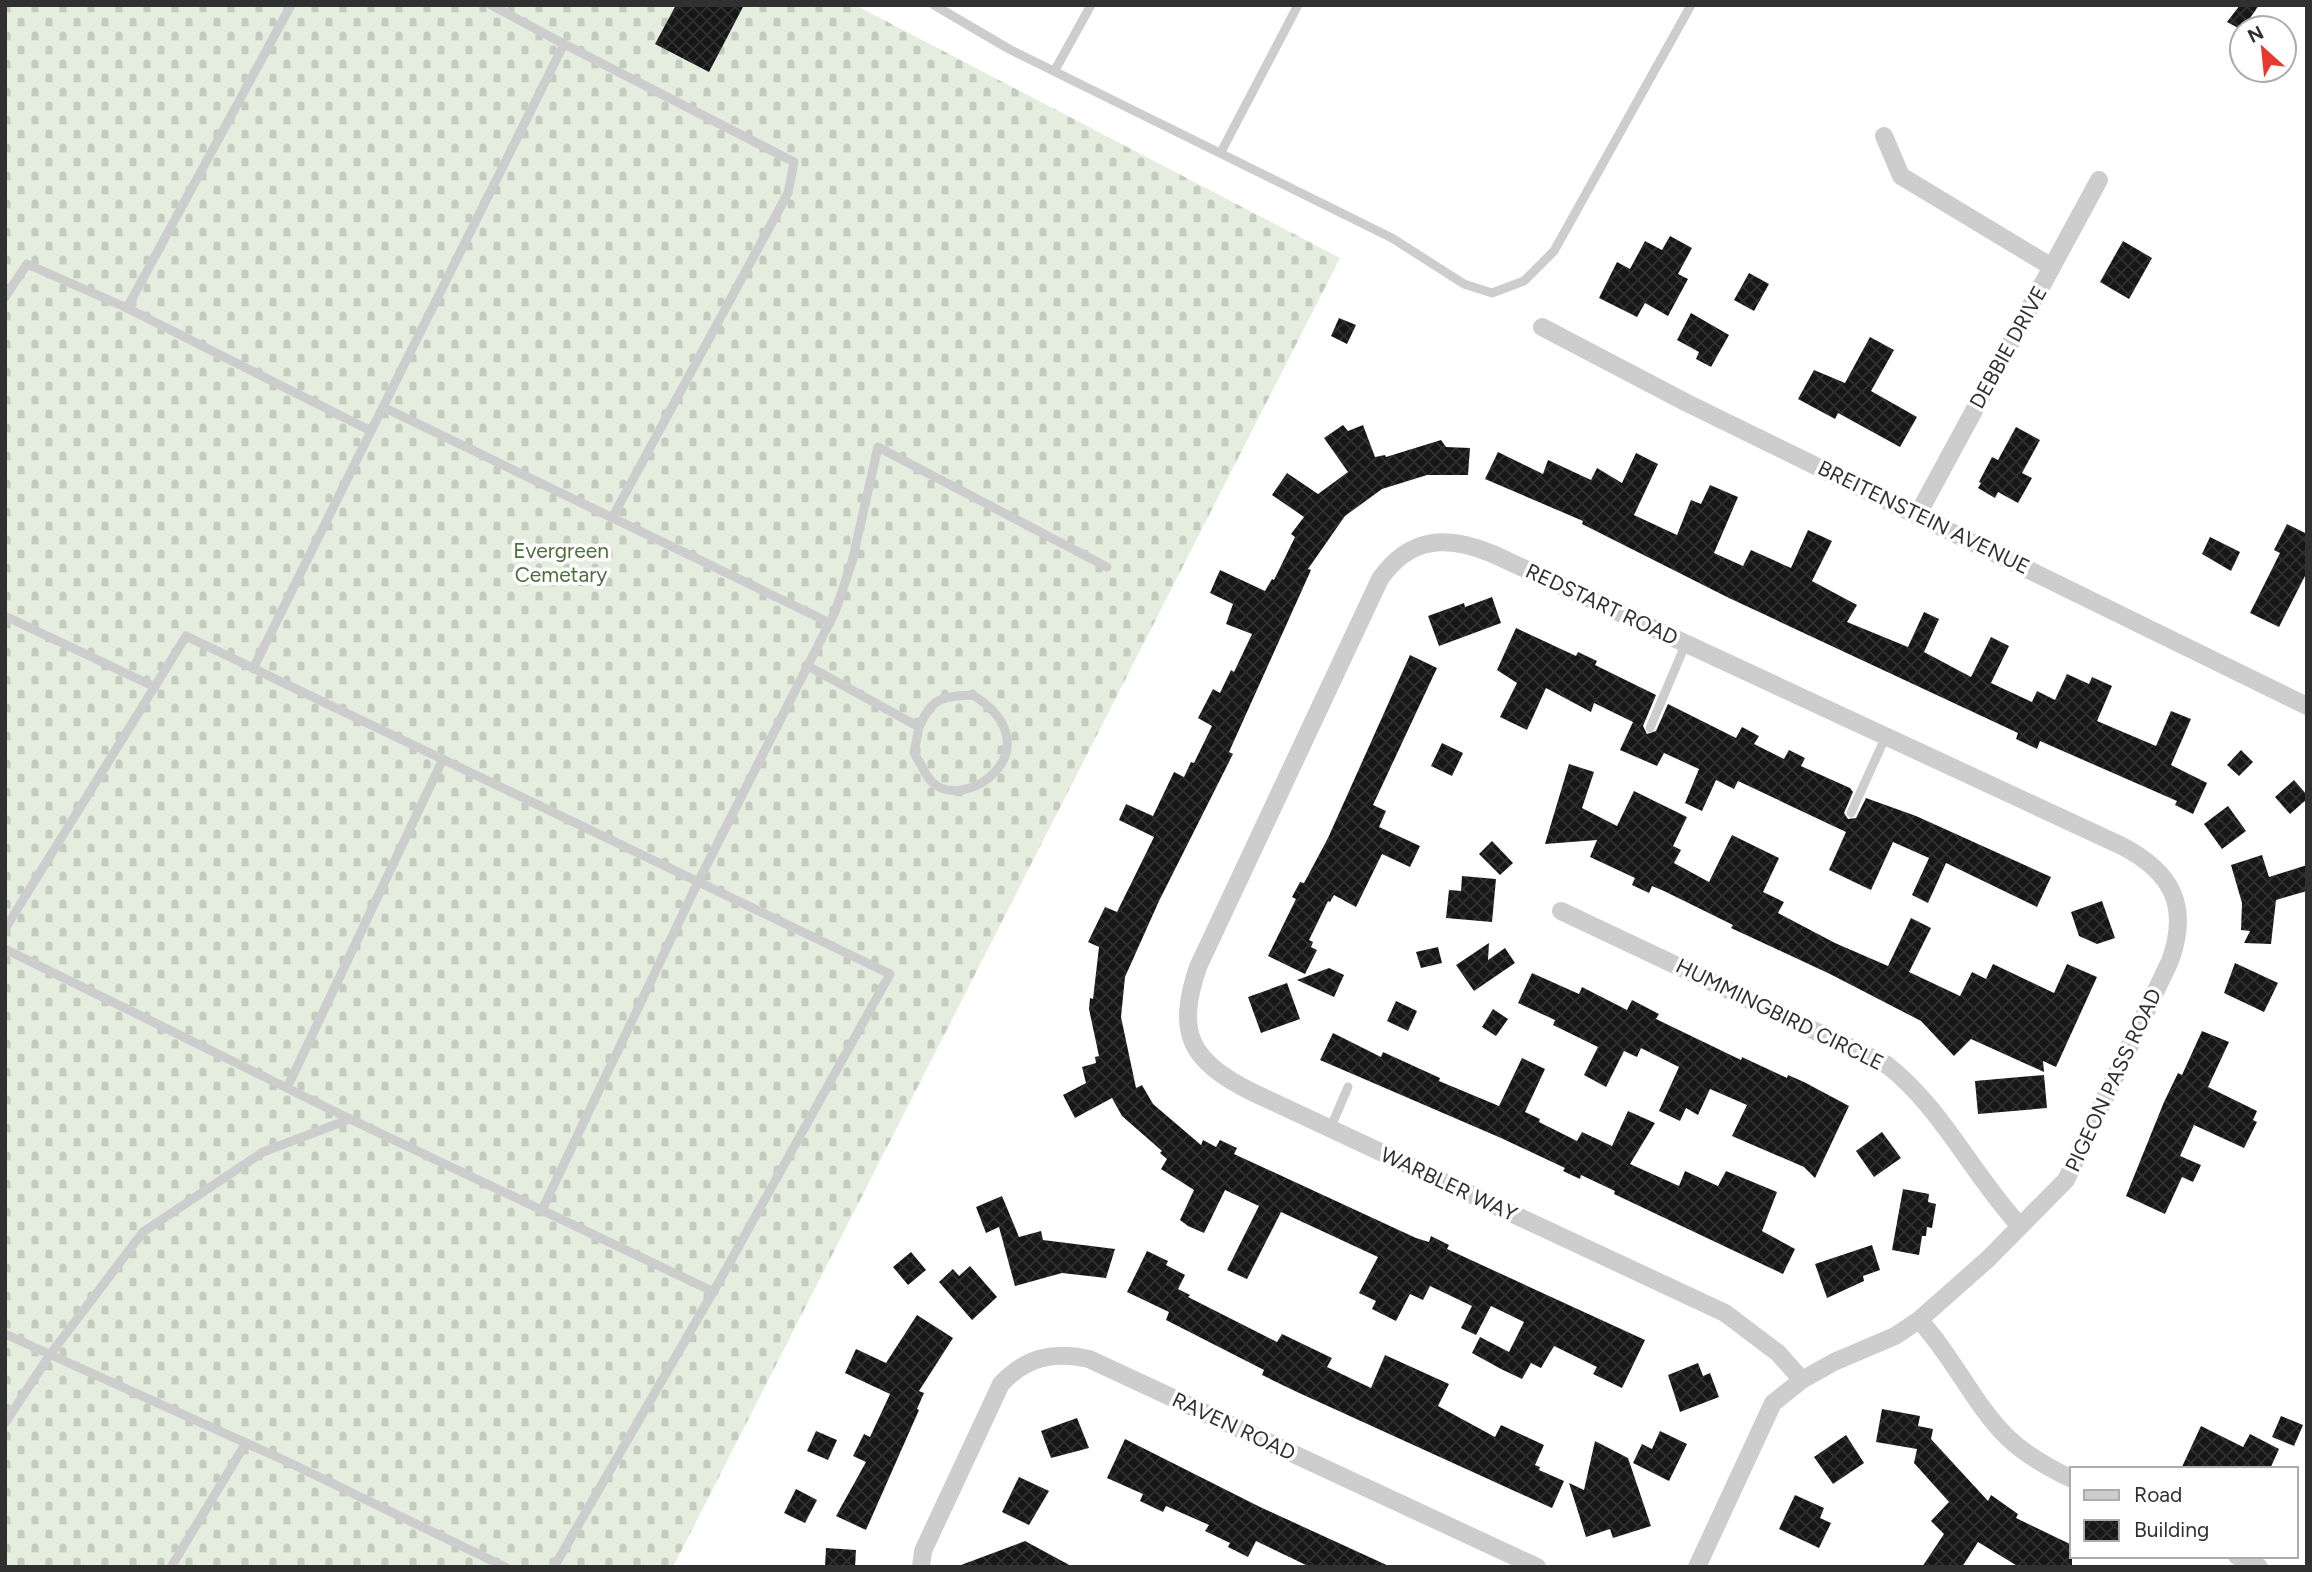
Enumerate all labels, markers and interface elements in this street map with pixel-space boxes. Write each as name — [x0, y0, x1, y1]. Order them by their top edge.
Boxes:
north arrow — [2228, 14, 2298, 84]
text: N — [2244, 21, 2267, 48]
street label: DEBBIE DRIVE — [1964, 281, 2052, 413]
street label: BREITENSTEIN AVENUE — [1814, 455, 2034, 579]
park label: Evergreen Cemetary — [513, 538, 609, 587]
street label: REDSTART ROAD — [1522, 558, 1682, 650]
street label: HUMMINGBIRD CIRCLE — [1672, 953, 1888, 1075]
street label: PIGEON PASS ROAD — [2060, 984, 2166, 1176]
street label: WARBLER WAY — [1377, 1142, 1521, 1227]
street label: RAVEN ROAD — [1168, 1387, 1300, 1465]
legend — [2070, 1467, 2298, 1558]
text: Road — [2134, 1482, 2182, 1507]
text: Building — [2134, 1517, 2209, 1542]

